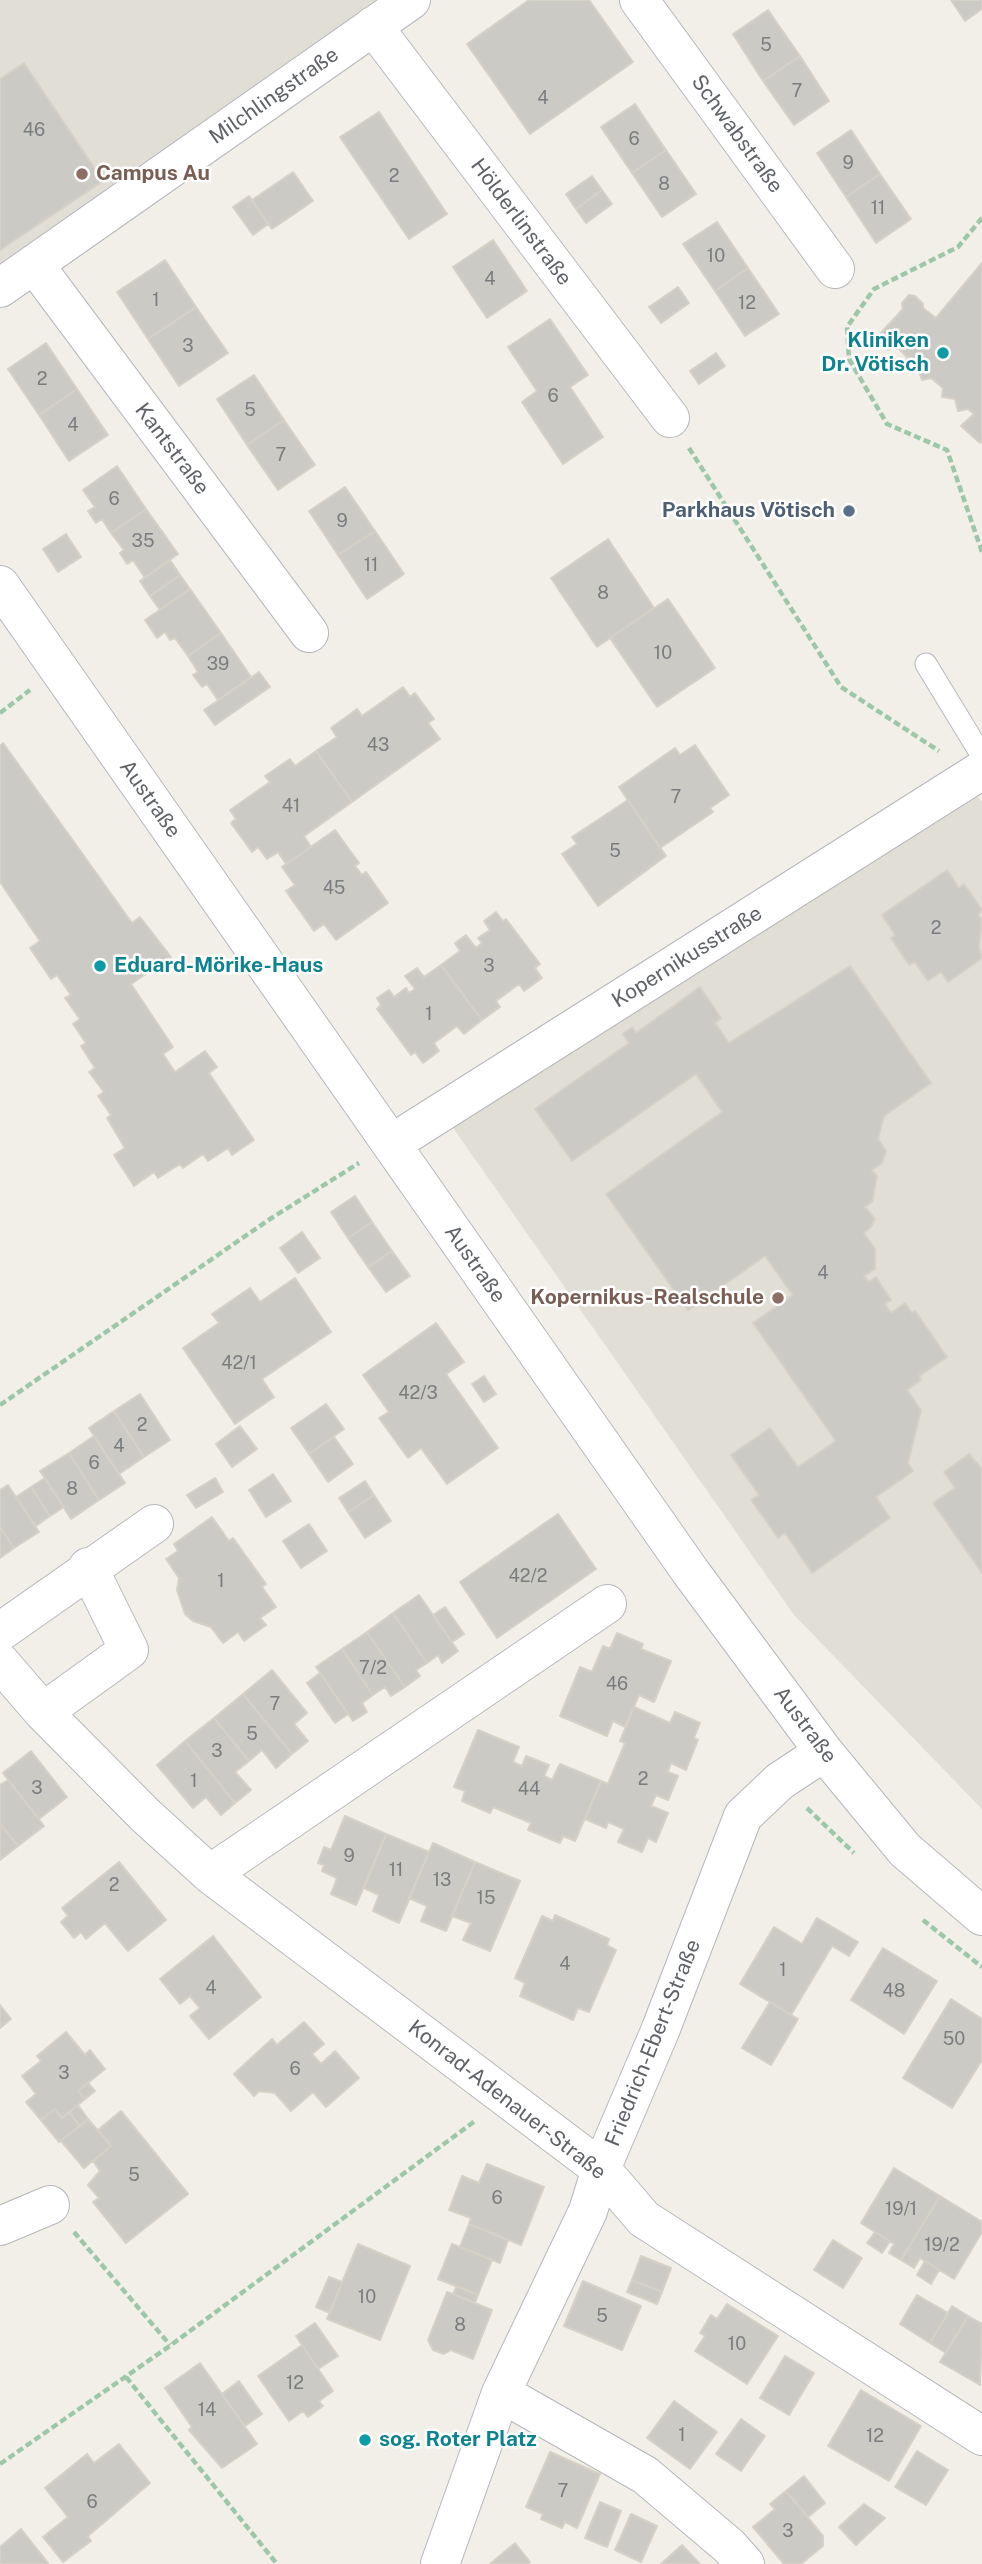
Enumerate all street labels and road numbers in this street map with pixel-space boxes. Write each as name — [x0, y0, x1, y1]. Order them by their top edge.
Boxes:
street label: Milchlingstraße — [205, 42, 343, 150]
street label: Schwabstraße — [686, 70, 788, 198]
street label: Hölderlinstraße — [465, 154, 577, 290]
street label: Kantstraße — [129, 398, 215, 500]
street label: Austraße — [114, 755, 186, 843]
street label: Kopernikusstraße — [607, 901, 767, 1013]
street label: Austraße — [439, 1220, 511, 1308]
street label: Austraße — [768, 1682, 842, 1768]
street label: Friedrich-Ebert-Straße — [600, 1936, 706, 2150]
street label: Konrad-Adenauer-Straße — [403, 2015, 611, 2185]

